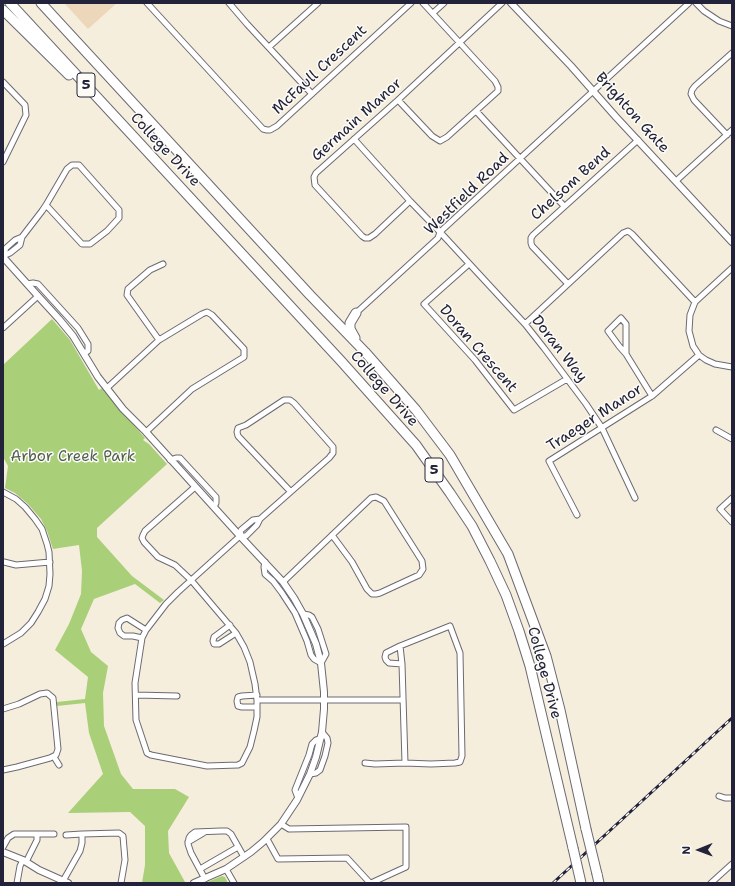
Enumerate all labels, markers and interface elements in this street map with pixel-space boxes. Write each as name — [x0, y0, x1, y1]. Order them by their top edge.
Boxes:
street label: McFaull Crescent — [269, 22, 371, 118]
street label: Brighton Gate — [591, 69, 673, 157]
road number: 5 — [77, 73, 95, 97]
street label: Germain Manor — [308, 75, 406, 165]
street label: College Drive — [126, 109, 204, 191]
street label: Chelsom Bend — [527, 143, 615, 225]
street label: Westfield Road — [421, 149, 513, 239]
street label: Doran Crescent — [435, 302, 521, 396]
street label: Doran Way — [527, 312, 591, 386]
street label: College Drive — [346, 347, 422, 431]
street label: Traeger Manor — [544, 381, 646, 455]
park label: Arbor Creek Park — [11, 448, 135, 466]
road number: 5 — [425, 458, 443, 482]
street label: College Drive — [523, 625, 565, 721]
north arrow — [679, 830, 719, 870]
text: N — [679, 846, 694, 855]

